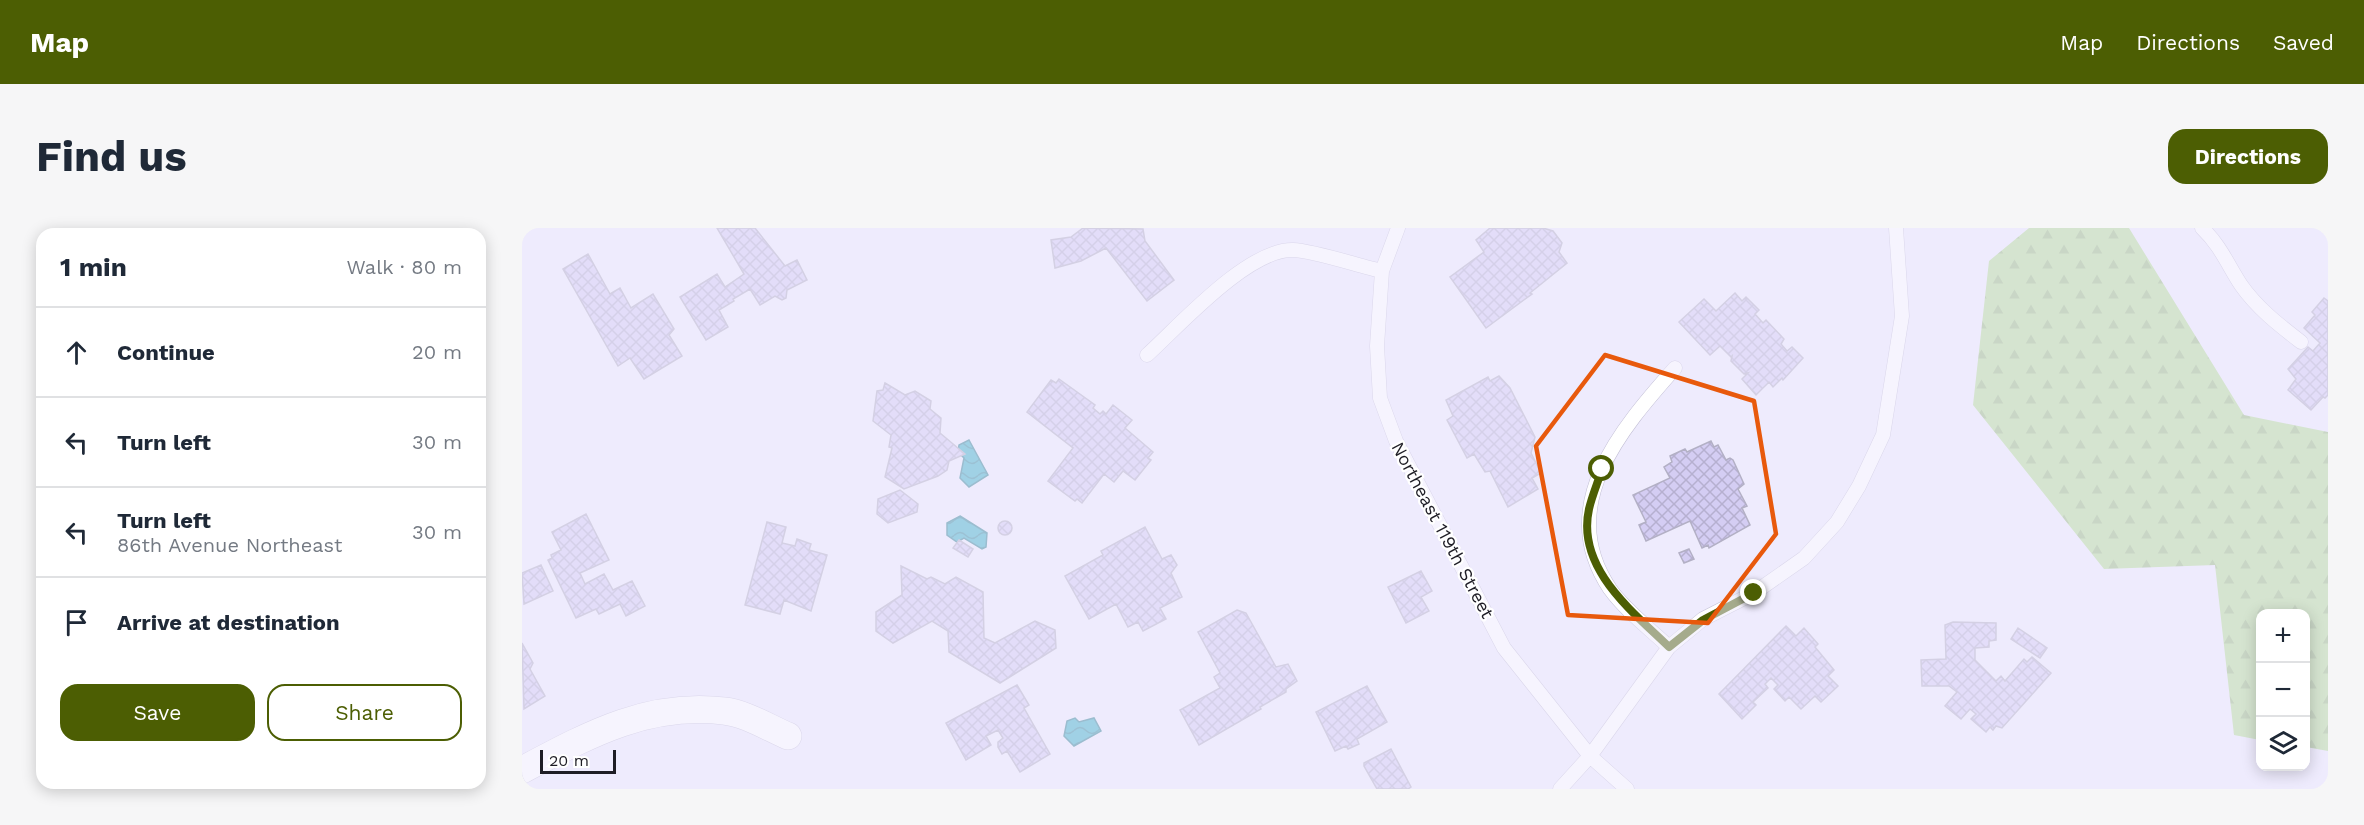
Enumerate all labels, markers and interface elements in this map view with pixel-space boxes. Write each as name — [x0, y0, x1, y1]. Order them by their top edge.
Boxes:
text: Map — [30, 26, 89, 59]
text: Map — [2060, 30, 2103, 55]
text: Directions — [2136, 30, 2240, 55]
text: Saved — [2273, 30, 2334, 55]
button: Directions — [2168, 129, 2328, 184]
text: Find us — [36, 132, 187, 181]
text: 1 min — [60, 252, 127, 282]
text: Walk · 80 m — [346, 255, 462, 279]
icon: ahead — [60, 336, 93, 369]
text: Continue — [117, 340, 215, 365]
text: 20 m — [412, 340, 462, 364]
icon: left — [60, 426, 93, 459]
text: Turn left — [117, 430, 211, 455]
text: 30 m — [412, 430, 462, 454]
street label: Northeast 119th Street — [1388, 438, 1499, 622]
route start — [1588, 455, 1614, 481]
text: Turn left — [117, 508, 211, 533]
icon: left — [60, 516, 93, 549]
text: 30 m — [412, 520, 462, 544]
text: 86th Avenue Northeast — [117, 533, 342, 557]
route end — [1740, 579, 1766, 605]
icon: arrive — [60, 606, 93, 639]
map controls — [2256, 609, 2310, 771]
button: + — [2256, 609, 2310, 663]
text: Arrive at destination — [117, 610, 340, 635]
button: − — [2256, 663, 2310, 717]
button: Save — [60, 684, 255, 741]
button: Share — [267, 684, 462, 741]
button: layers — [2256, 717, 2310, 771]
scale bar — [540, 747, 616, 774]
text: 20 m — [549, 751, 589, 770]

